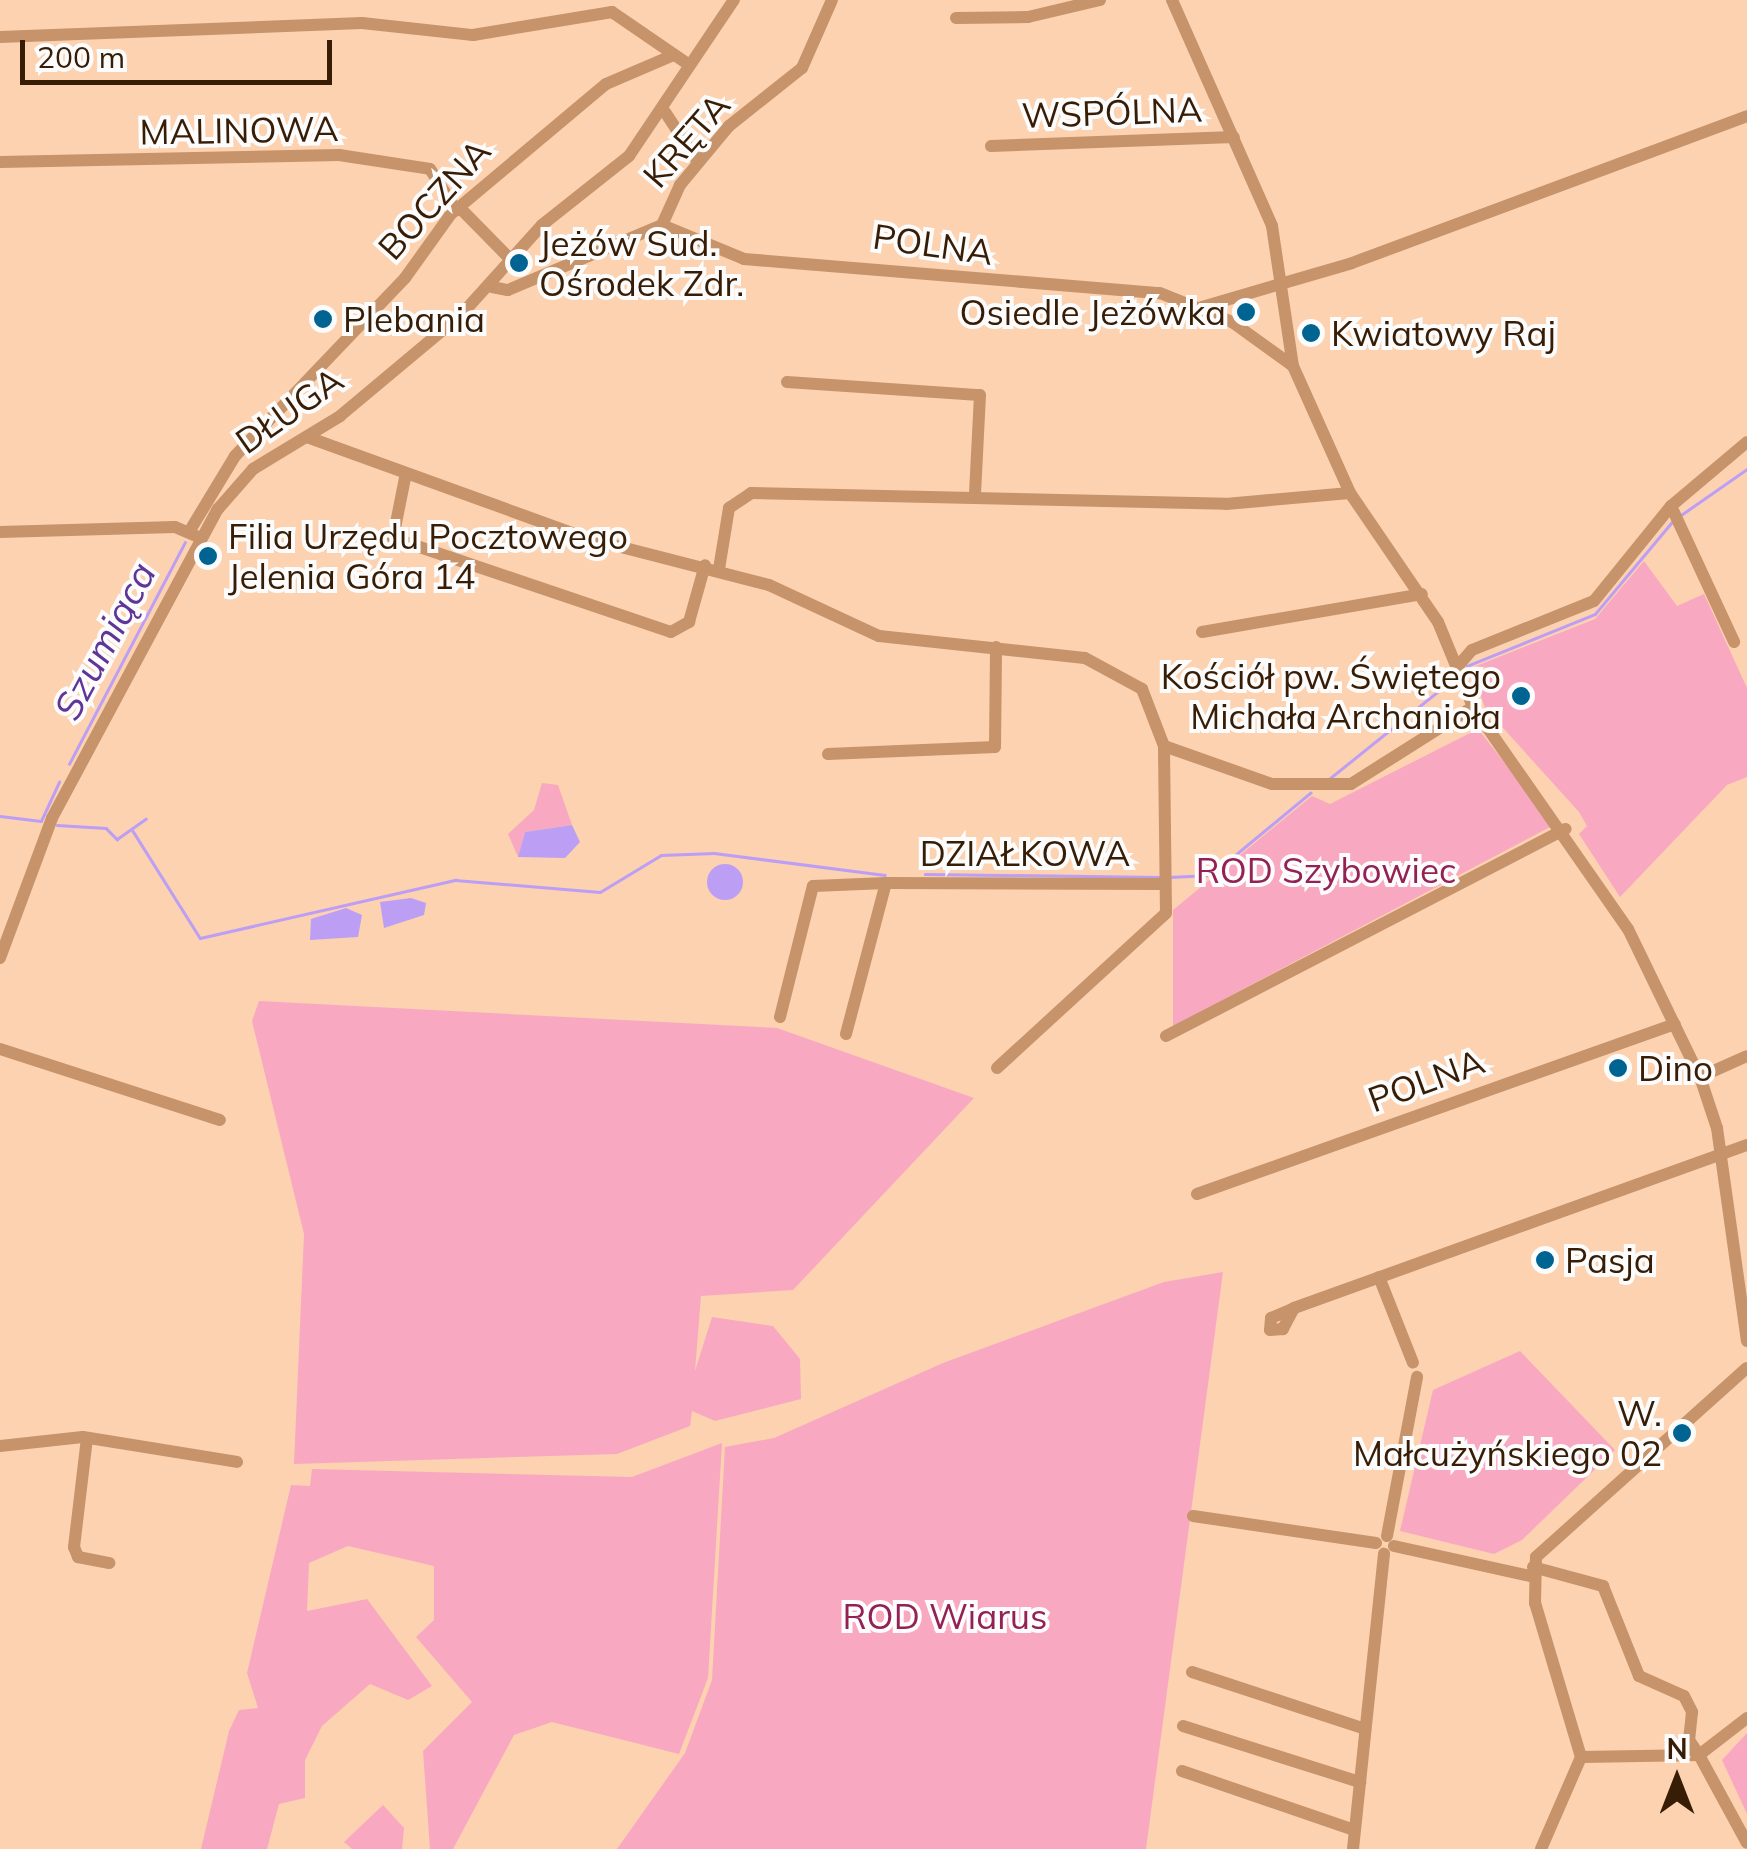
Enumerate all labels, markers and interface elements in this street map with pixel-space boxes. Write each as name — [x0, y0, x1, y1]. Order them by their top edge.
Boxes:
scale bar — [25, 20, 338, 82]
text: 200 m — [37, 38, 125, 76]
street label: KRĘTA — [634, 84, 738, 196]
street label: WSPÓLNA — [1021, 88, 1203, 136]
street label: MALINOWA — [139, 107, 339, 153]
street label: BOCZNA — [369, 130, 499, 268]
street label: POLNA — [870, 215, 996, 273]
place label: Jeżów Sud. Ośrodek Zdr. — [539, 222, 744, 304]
marker: Jeżów Sud. Ośrodek Zdr. — [508, 252, 530, 274]
place label: Osiedle Jeżówka — [959, 291, 1226, 333]
place label: Plebania — [343, 298, 485, 340]
marker: Osiedle Jeżówka — [1235, 301, 1257, 323]
marker: Plebania — [312, 308, 334, 330]
place label: Kwiatowy Raj — [1331, 312, 1556, 354]
marker: Kwiatowy Raj — [1300, 322, 1322, 344]
street label: DŁUGA — [227, 358, 351, 462]
place label: Filia Urzędu Pocztowego Jelenia Góra 14 — [228, 515, 628, 597]
marker: Filia Urzędu Pocztowego Jelenia Góra 14 — [197, 545, 219, 567]
water label: Szumiąca — [45, 554, 165, 728]
place label: Kościół pw. Świętego Michała Archanioła — [1161, 655, 1501, 737]
marker: Kościół pw. Świętego Michała Archanioła — [1510, 685, 1532, 707]
street label: DZIAŁKOWA — [920, 832, 1130, 874]
park label: ROD Szybowiec — [1196, 849, 1456, 891]
street label: POLNA — [1362, 1040, 1490, 1120]
place label: Dino — [1638, 1047, 1713, 1089]
marker: Dino — [1607, 1057, 1629, 1079]
place label: Pasja — [1565, 1239, 1655, 1281]
marker: Pasja — [1534, 1249, 1556, 1271]
place label: W. Małcużyńskiego 02 — [1353, 1392, 1662, 1474]
marker: W. Małcużyńskiego 02 — [1671, 1422, 1693, 1444]
park label: ROD Wiarus — [843, 1595, 1047, 1637]
north arrow — [1627, 1729, 1727, 1829]
text: N — [1666, 1731, 1688, 1766]

